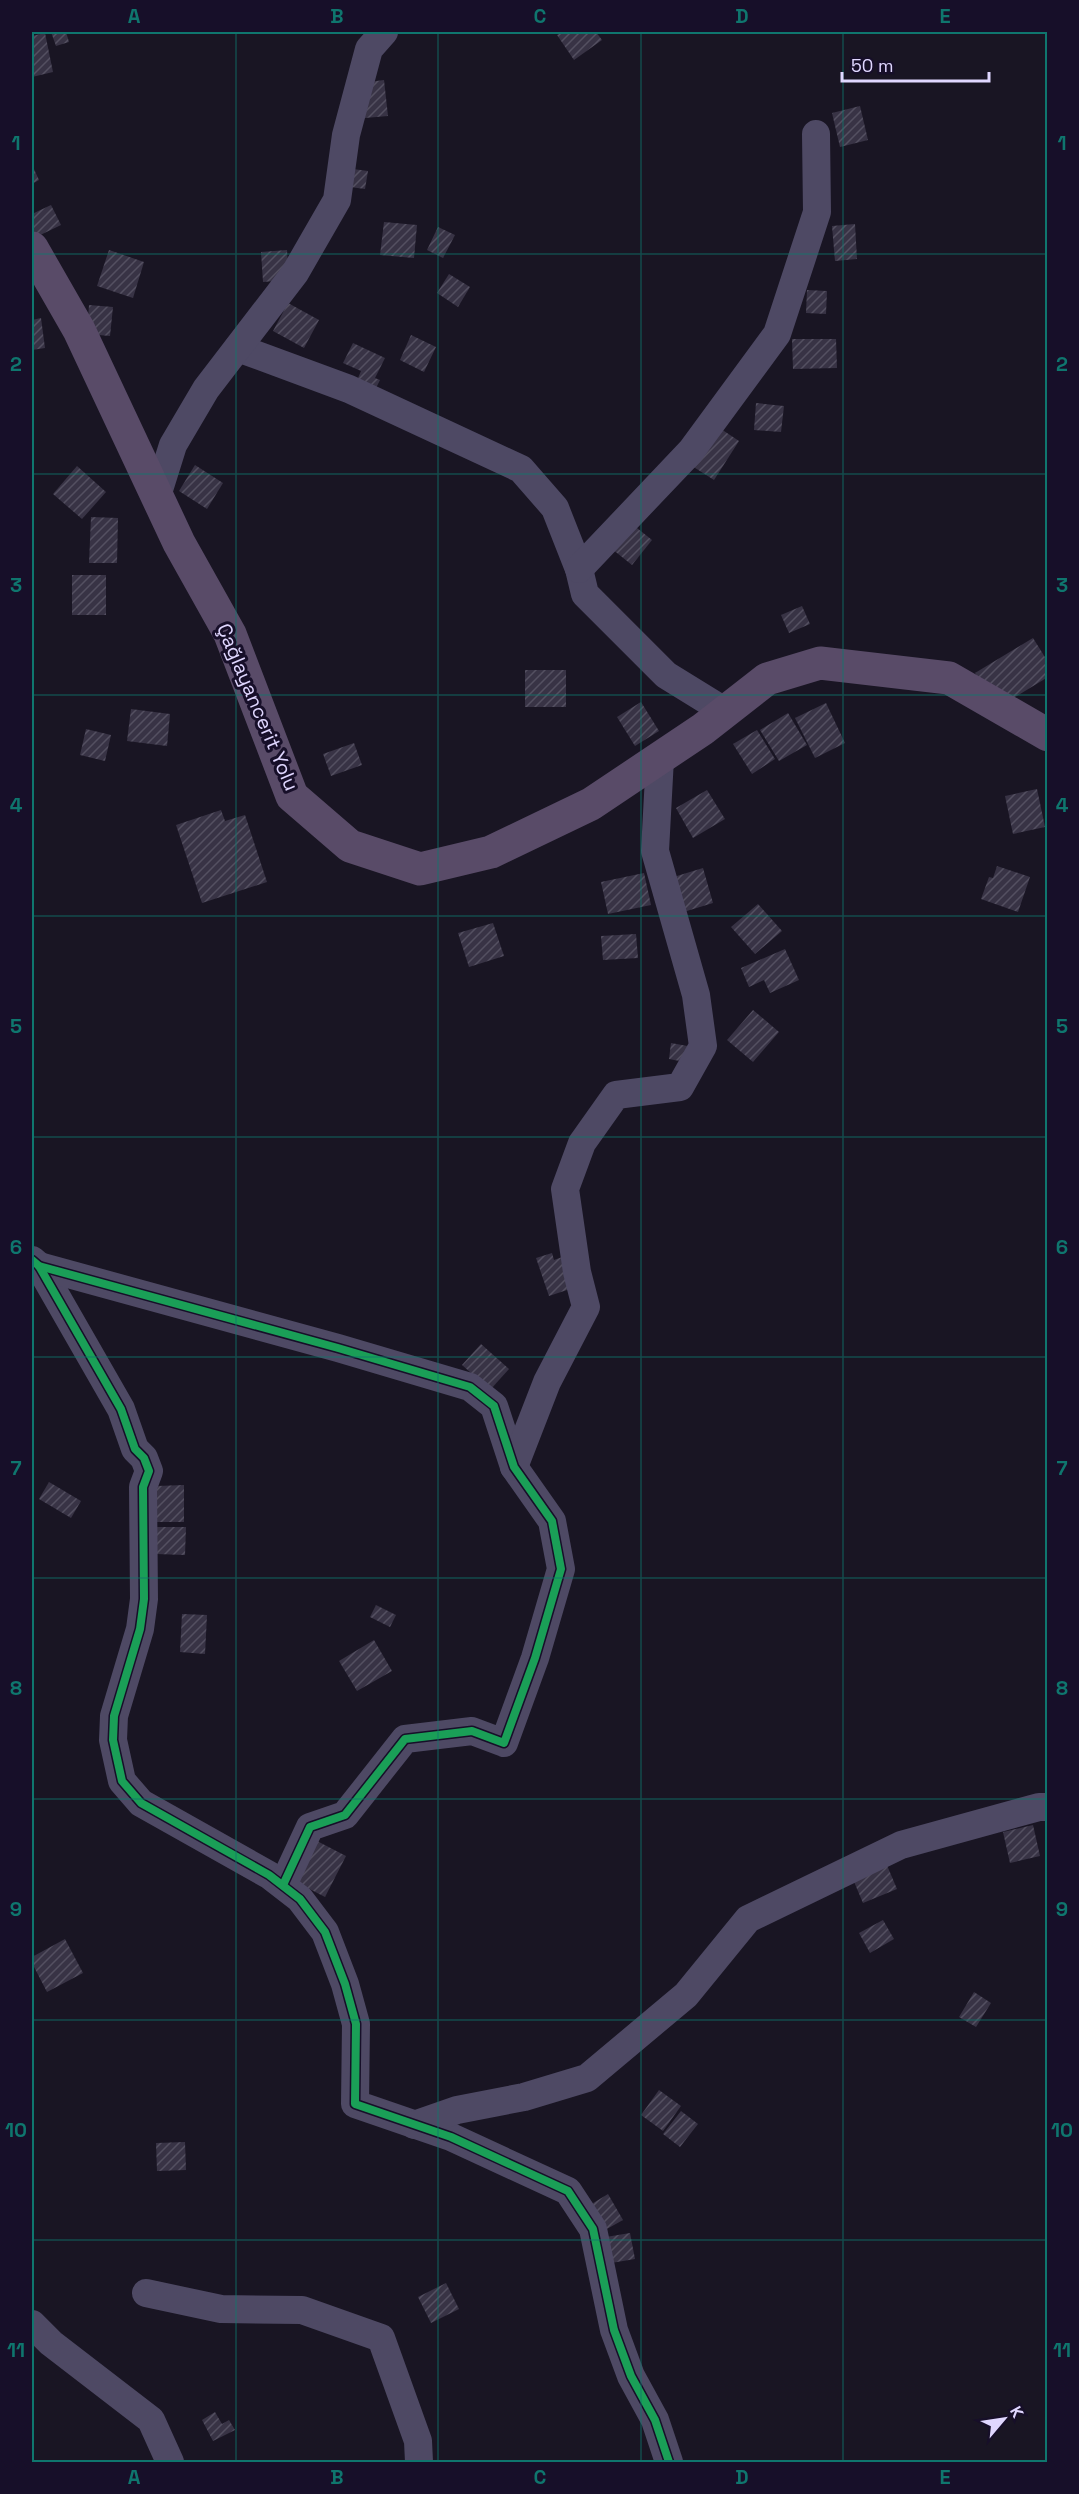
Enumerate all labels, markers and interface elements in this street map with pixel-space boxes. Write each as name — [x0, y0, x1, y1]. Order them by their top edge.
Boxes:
text: A — [128, 3, 141, 29]
text: B — [330, 3, 344, 29]
text: C — [534, 3, 547, 29]
text: D — [735, 3, 749, 29]
text: E — [939, 3, 951, 29]
scale bar — [842, 45, 989, 83]
text: 50 m — [851, 54, 893, 77]
text: 1 — [11, 130, 21, 156]
text: 1 — [1057, 130, 1067, 156]
text: 2 — [10, 351, 22, 377]
text: 2 — [1056, 351, 1068, 377]
text: 3 — [10, 572, 22, 598]
text: 3 — [1056, 572, 1068, 598]
street label: Çağlayancerit Yolu — [211, 619, 305, 795]
text: 4 — [10, 792, 23, 818]
text: 4 — [1056, 792, 1069, 818]
text: 5 — [10, 1013, 22, 1039]
text: 5 — [1056, 1013, 1068, 1039]
text: 6 — [10, 1234, 22, 1260]
text: 6 — [1056, 1234, 1068, 1260]
text: 7 — [10, 1455, 22, 1481]
text: 7 — [1056, 1455, 1068, 1481]
text: 8 — [10, 1675, 22, 1701]
text: 8 — [1056, 1675, 1068, 1701]
text: 9 — [10, 1896, 22, 1922]
text: 9 — [1056, 1896, 1068, 1922]
text: 10 — [5, 2117, 27, 2143]
text: 10 — [1051, 2117, 1073, 2143]
text: 11 — [7, 2337, 25, 2363]
text: 11 — [1053, 2337, 1071, 2363]
north arrow — [974, 2389, 1034, 2449]
text: K — [1005, 2402, 1028, 2421]
text: A — [128, 2464, 141, 2490]
text: B — [330, 2464, 344, 2490]
text: C — [534, 2464, 547, 2490]
text: D — [735, 2464, 749, 2490]
text: E — [939, 2464, 951, 2490]

